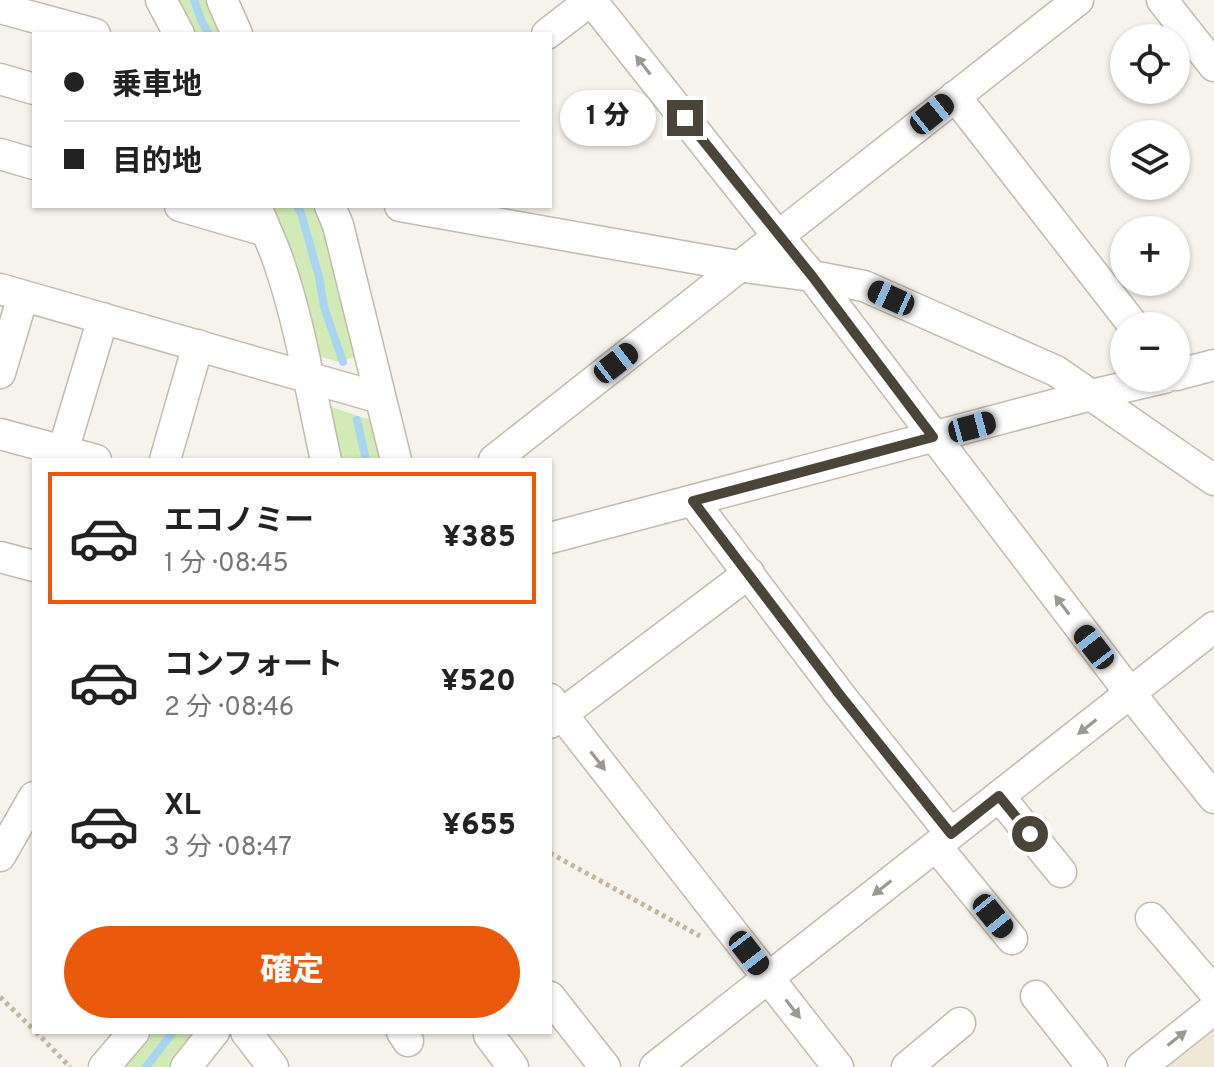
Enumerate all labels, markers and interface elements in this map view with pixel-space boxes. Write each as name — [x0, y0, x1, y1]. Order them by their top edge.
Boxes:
map controls — [1110, 24, 1190, 392]
button: locate — [1110, 24, 1190, 104]
one-way arrow — [635, 55, 651, 75]
text: 乗車地 — [112, 68, 202, 105]
callout: 1 分 — [561, 90, 657, 146]
car — [906, 90, 958, 138]
route end — [667, 100, 703, 136]
text: 1 分 — [586, 101, 630, 134]
button: layers — [1110, 120, 1190, 200]
text: 目的地 — [112, 145, 202, 182]
button: + — [1110, 216, 1190, 296]
car — [864, 277, 918, 319]
button: − — [1110, 312, 1190, 392]
car — [590, 339, 642, 387]
car — [946, 409, 998, 445]
icon: car — [68, 502, 140, 574]
text: エコノミー — [164, 504, 314, 541]
text: ¥385 — [442, 520, 516, 557]
text: 1 分 · 08:45 — [164, 548, 289, 581]
one-way arrow — [1054, 595, 1070, 615]
car — [1070, 621, 1118, 673]
icon: car — [68, 646, 140, 718]
text: コンフォート — [164, 648, 343, 685]
text: ¥520 — [441, 664, 516, 701]
text: 2 分 · 08:46 — [164, 692, 294, 725]
one-way arrow — [1077, 719, 1097, 735]
one-way arrow — [589, 751, 606, 771]
text: XL — [164, 788, 201, 825]
icon: car — [68, 790, 140, 862]
text: ¥655 — [442, 808, 516, 845]
route start — [1012, 816, 1048, 852]
text: 3 分 · 08:47 — [164, 832, 292, 865]
one-way arrow — [872, 879, 892, 895]
car — [969, 890, 1017, 942]
button: 確定 — [64, 926, 520, 1018]
car — [725, 927, 773, 979]
one-way arrow — [784, 999, 801, 1019]
one-way arrow — [1167, 1031, 1187, 1047]

